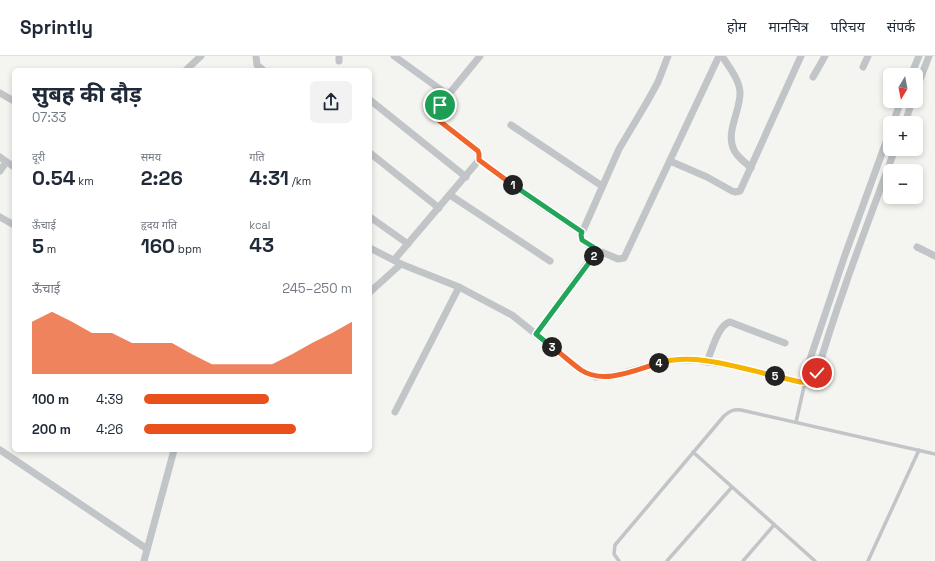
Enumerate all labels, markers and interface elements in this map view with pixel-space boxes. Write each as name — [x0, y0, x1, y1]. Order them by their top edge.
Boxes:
text: Sprintly — [20, 15, 93, 40]
text: होम — [727, 18, 746, 36]
text: मानचित्र — [768, 18, 809, 36]
text: परिचय — [831, 18, 865, 36]
text: संपर्क — [887, 18, 915, 36]
north arrow — [883, 68, 923, 108]
map controls — [883, 68, 923, 204]
text: सुबह की दौड़ — [32, 80, 142, 108]
button: share — [310, 81, 352, 123]
pin — [423, 88, 457, 122]
icon: arrive — [429, 94, 451, 116]
text: 07:33 — [32, 109, 66, 126]
button: + — [883, 116, 923, 156]
text: दूरी — [32, 150, 45, 164]
text: समय — [141, 150, 161, 164]
text: गति — [249, 150, 265, 164]
button: − — [883, 164, 923, 204]
text: 0.54 — [32, 165, 75, 191]
text: 2:26 — [141, 165, 183, 191]
text: 4:31 — [249, 165, 289, 191]
text: km — [75, 174, 94, 188]
text: /km — [289, 174, 311, 188]
pin: 1 — [503, 175, 523, 195]
text: 1 — [511, 178, 515, 192]
text: ऊँचाई — [32, 218, 56, 232]
text: हृदय गति — [141, 218, 177, 232]
text: kcal — [249, 218, 271, 232]
text: 43 — [249, 232, 274, 258]
text: 5 — [32, 233, 44, 259]
text: 160 — [141, 233, 175, 259]
text: m — [44, 242, 56, 256]
text: bpm — [175, 242, 202, 256]
pin: 2 — [584, 246, 604, 266]
text: 2 — [591, 249, 597, 263]
text: ऊँचाई — [32, 280, 60, 297]
text: 245–250 m — [282, 280, 352, 297]
pin: 3 — [542, 337, 562, 357]
text: 3 — [549, 340, 555, 354]
pin: 4 — [649, 353, 669, 373]
text: 4 — [656, 356, 663, 370]
pin — [800, 356, 834, 390]
icon: check — [806, 362, 828, 384]
pin: 5 — [765, 366, 785, 386]
text: 5 — [772, 369, 778, 383]
text: 100 m — [32, 391, 69, 408]
text: 4:39 — [96, 391, 123, 408]
text: 200 m — [32, 421, 71, 438]
text: 4:26 — [96, 421, 123, 438]

